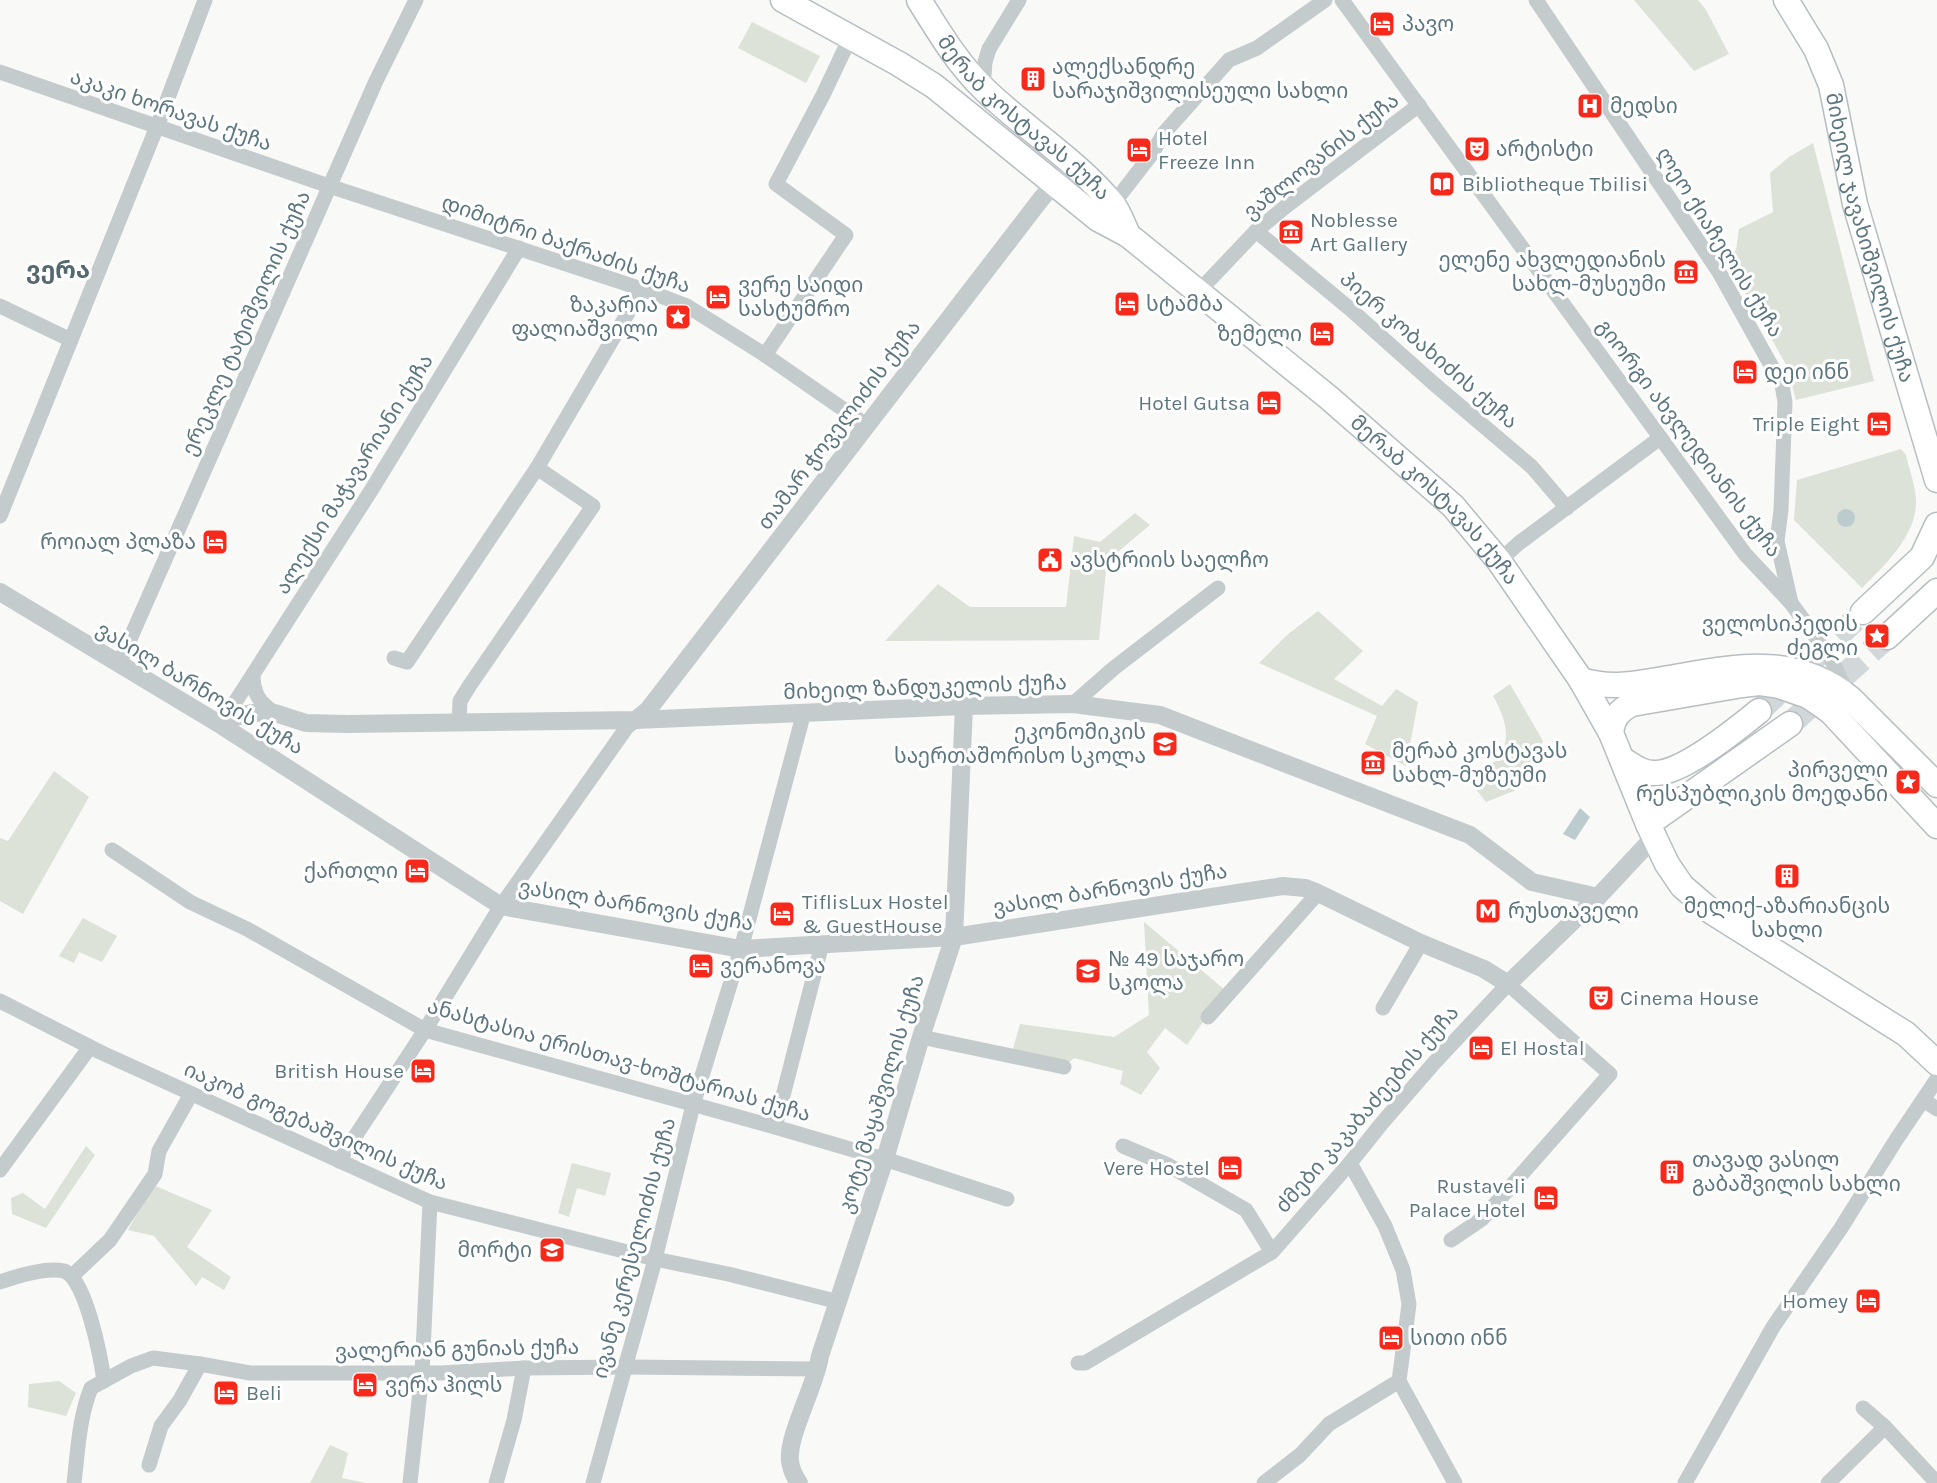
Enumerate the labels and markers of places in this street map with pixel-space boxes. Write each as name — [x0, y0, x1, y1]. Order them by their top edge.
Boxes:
hotel icon: პავო — [1367, 9, 1397, 39]
place label: პავო — [1402, 12, 1454, 36]
place label: ალექსანდრე სარაჯიშვილისეული სახლი — [1052, 55, 1348, 104]
building icon: ალექსანდრე სარაჯიშვილისეული სახლი — [1018, 64, 1048, 94]
hospital icon: მედსი — [1575, 91, 1605, 121]
place label: მედსი — [1610, 94, 1678, 119]
place label: Hotel Freeze Inn — [1158, 126, 1255, 174]
theatre icon: არტისტი — [1462, 134, 1492, 164]
hotel icon: Hotel Freeze Inn — [1124, 135, 1154, 165]
place label: არტისტი — [1496, 137, 1593, 161]
library icon: Bibliotheque Tbilisi — [1427, 169, 1457, 199]
place label: Bibliotheque Tbilisi — [1462, 172, 1648, 196]
place label: Noblesse Art Gallery — [1310, 208, 1408, 256]
museum icon: Noblesse Art Gallery — [1276, 217, 1306, 247]
place label: ელენე ახვლედიანის სახლ-მუსეუმი — [1438, 248, 1666, 297]
museum icon: ელენე ახვლედიანის სახლ-მუსეუმი — [1671, 257, 1701, 287]
place label: ვერე საიდი სასტუმრო — [738, 273, 863, 321]
hotel icon: ვერე საიდი სასტუმრო — [703, 282, 733, 312]
hotel icon: სტამბა — [1112, 289, 1142, 319]
place label: სტამბა — [1146, 292, 1223, 316]
place label: ზაკარია ფალიაშვილი — [511, 293, 658, 342]
place icon: ზაკარია ფალიაშვილი — [663, 302, 693, 332]
hotel icon: ზემელი — [1307, 319, 1337, 349]
place label: ზემელი — [1217, 322, 1302, 347]
hotel icon: დეი ინნ — [1730, 357, 1760, 387]
place label: დეი ინნ — [1764, 360, 1849, 385]
hotel icon: Hotel Gutsa — [1254, 388, 1284, 418]
place label: Hotel Gutsa — [1138, 391, 1250, 415]
hotel icon: Triple Eight — [1864, 409, 1894, 439]
place label: Triple Eight — [1753, 412, 1860, 436]
hotel icon: როიალ პლაზა — [200, 527, 230, 557]
place label: როიალ პლაზა — [40, 530, 196, 555]
public building icon: ავსტრიის საელჩო — [1035, 545, 1065, 575]
place label: ავსტრიის საელჩო — [1070, 548, 1269, 573]
place label: ველოსიპედის ძეგლი — [1702, 612, 1858, 661]
place icon: ველოსიპედის ძეგლი — [1862, 621, 1892, 651]
place label: ეკონომიკის საერთაშორისო სკოლა — [894, 720, 1146, 769]
school or university icon: ეკონომიკის საერთაშორისო სკოლა — [1150, 729, 1180, 759]
place label: მერაბ კოსტავას სახლ-მუზეუმი — [1392, 739, 1567, 788]
museum icon: მერაბ კოსტავას სახლ-მუზეუმი — [1358, 748, 1388, 778]
place label: პირველი რესპუბლიკის მოედანი — [1636, 758, 1888, 807]
place icon: პირველი რესპუბლიკის მოედანი — [1893, 767, 1923, 797]
hotel icon: ქართლი — [402, 856, 432, 886]
place label: ქართლი — [304, 859, 398, 884]
building icon: მელიქ-აზარიანცის სახლი — [1772, 861, 1802, 891]
place label: TiflisLux Hostel & GuestHouse — [802, 890, 949, 938]
place label: მელიქ-აზარიანცის სახლი — [1684, 894, 1890, 943]
metro station icon: რუსთაველი — [1473, 896, 1503, 926]
hotel icon: TiflisLux Hostel & GuestHouse — [767, 899, 797, 929]
place label: რუსთაველი — [1508, 899, 1639, 924]
place label: № 49 საჯარო სკოლა — [1108, 947, 1244, 996]
hotel icon: ვერანოვა — [686, 951, 716, 981]
place label: ვერანოვა — [720, 954, 826, 978]
school or university icon: № 49 საჯარო სკოლა — [1073, 956, 1103, 986]
theatre icon: Cinema House — [1586, 983, 1616, 1013]
place label: Cinema House — [1620, 986, 1759, 1010]
hotel icon: El Hostal — [1466, 1033, 1496, 1063]
place label: El Hostal — [1500, 1036, 1585, 1060]
hotel icon: British House — [408, 1056, 438, 1086]
place label: British House — [274, 1059, 404, 1083]
place label: თავად ვასილ გაბაშვილის სახლი — [1692, 1148, 1901, 1197]
hotel icon: Vere Hostel — [1215, 1153, 1245, 1183]
place label: Vere Hostel — [1104, 1156, 1210, 1180]
building icon: თავად ვასილ გაბაშვილის სახლი — [1657, 1157, 1687, 1187]
place label: Rustaveli Palace Hotel — [1409, 1174, 1526, 1222]
hotel icon: Rustaveli Palace Hotel — [1531, 1183, 1561, 1213]
school or university icon: მორტი — [537, 1235, 567, 1265]
place label: მორტი — [457, 1238, 532, 1262]
hotel icon: Homey — [1853, 1286, 1883, 1316]
place label: Homey — [1782, 1289, 1848, 1313]
hotel icon: სითი ინნ — [1376, 1323, 1406, 1353]
place label: სითი ინნ — [1410, 1326, 1508, 1350]
hotel icon: ვერა ჰილს — [350, 1370, 380, 1400]
place label: ვერა ჰილს — [385, 1373, 502, 1398]
hotel icon: Beli — [211, 1378, 241, 1408]
place label: Beli — [246, 1381, 282, 1405]

